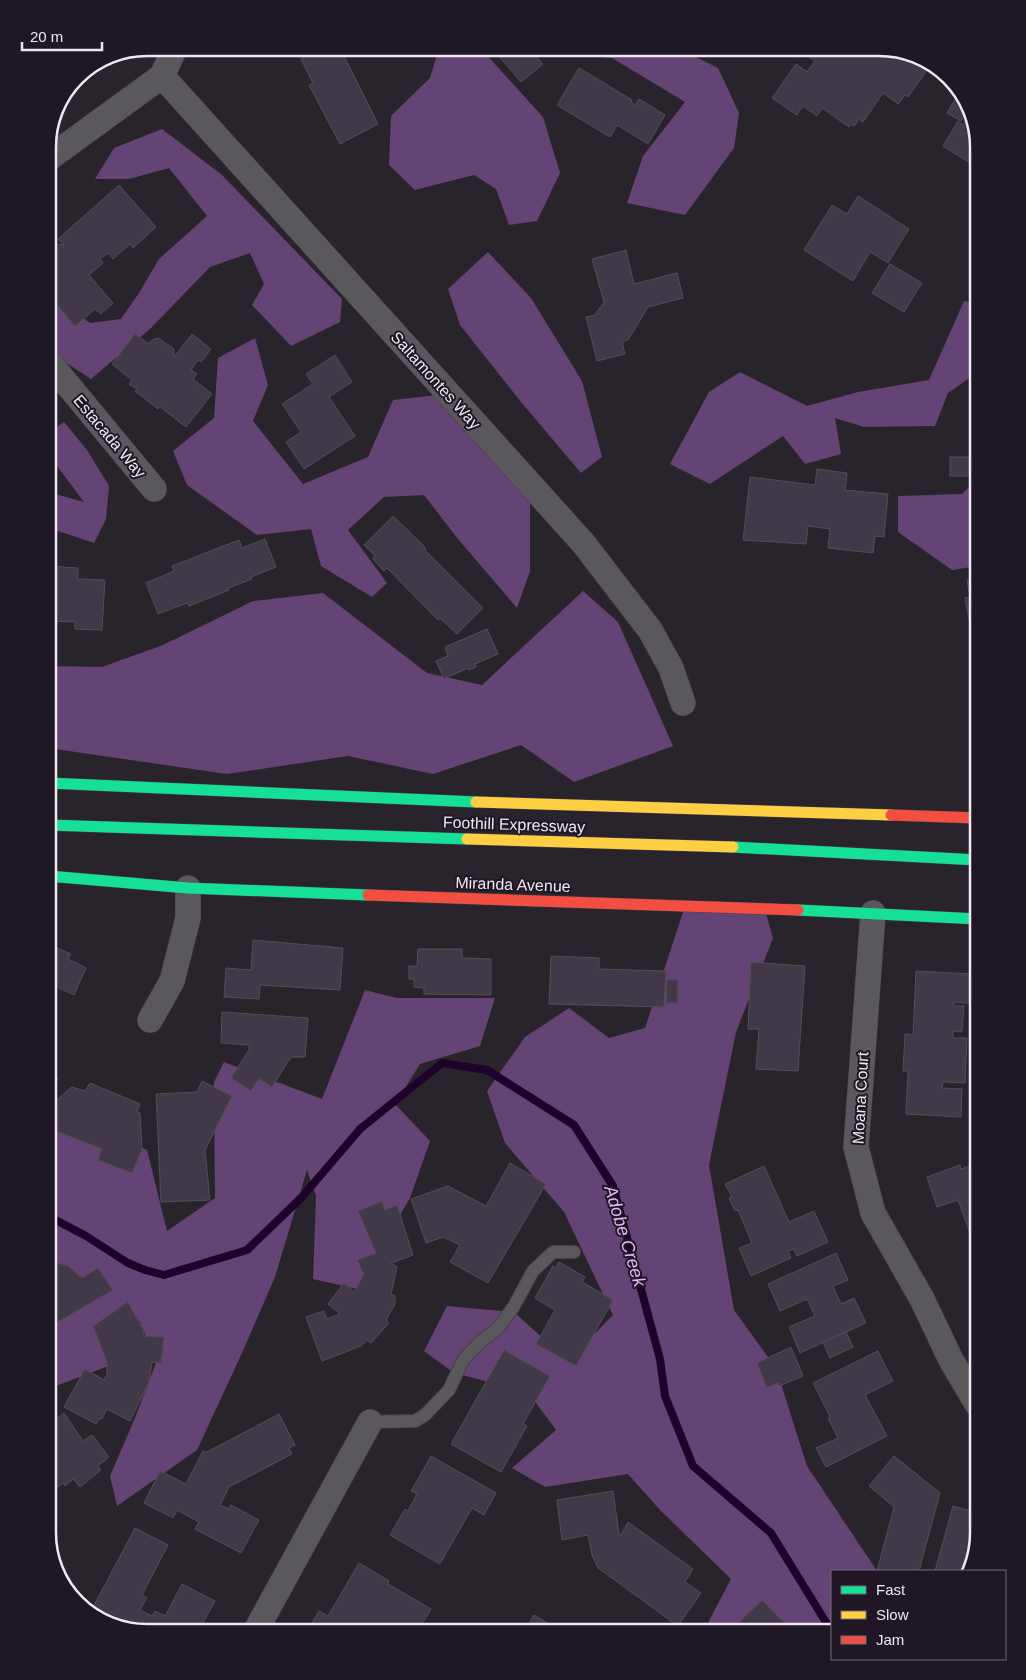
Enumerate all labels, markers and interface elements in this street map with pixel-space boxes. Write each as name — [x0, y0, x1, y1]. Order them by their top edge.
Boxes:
scale bar — [22, 20, 102, 52]
text: 20 m — [30, 28, 63, 45]
street label: Saltamontes Way — [388, 328, 484, 432]
street label: Estacada Way — [70, 392, 149, 481]
street label: Foothill Expressway — [443, 814, 585, 835]
street label: Miranda Avenue — [455, 874, 571, 895]
street label: Moana Court — [850, 1051, 871, 1145]
water label: Adobe Creek — [600, 1182, 650, 1290]
legend — [831, 1570, 1006, 1660]
text: Fast — [876, 1581, 906, 1598]
text: Slow — [876, 1606, 909, 1623]
text: Jam — [876, 1631, 904, 1648]

